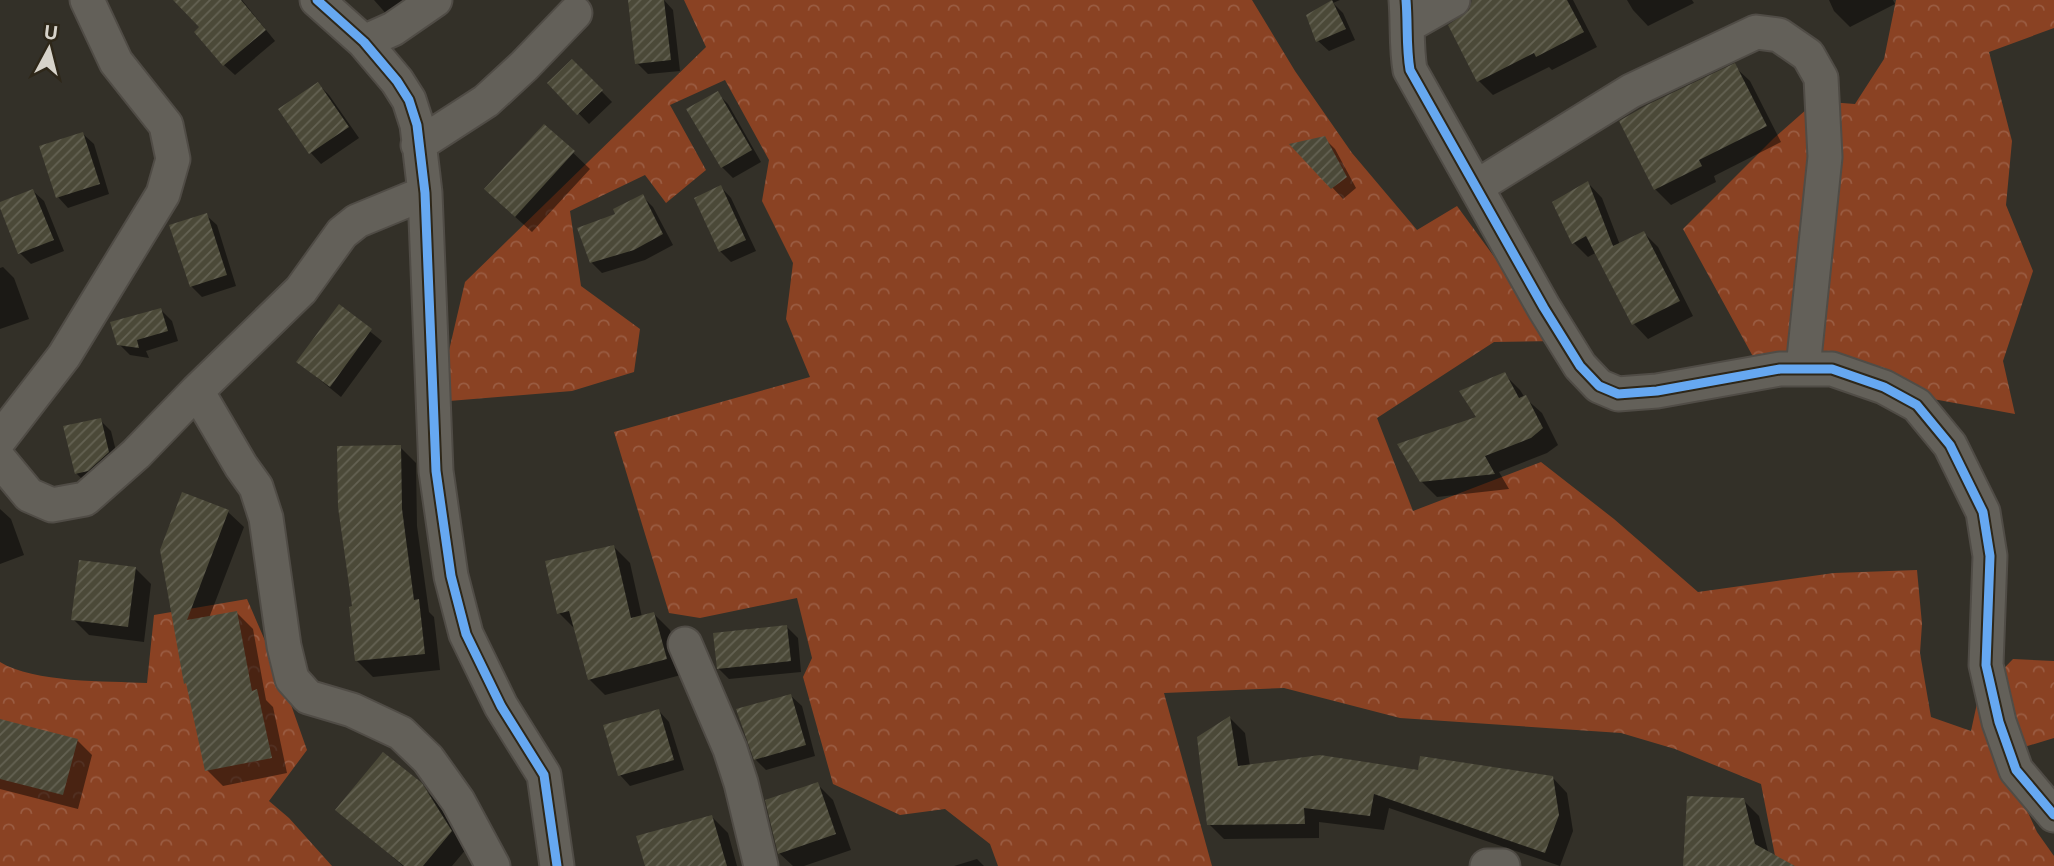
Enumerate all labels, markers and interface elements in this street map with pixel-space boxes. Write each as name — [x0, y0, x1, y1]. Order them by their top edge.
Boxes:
north arrow — [14, 14, 84, 84]
text: U — [42, 18, 60, 46]

